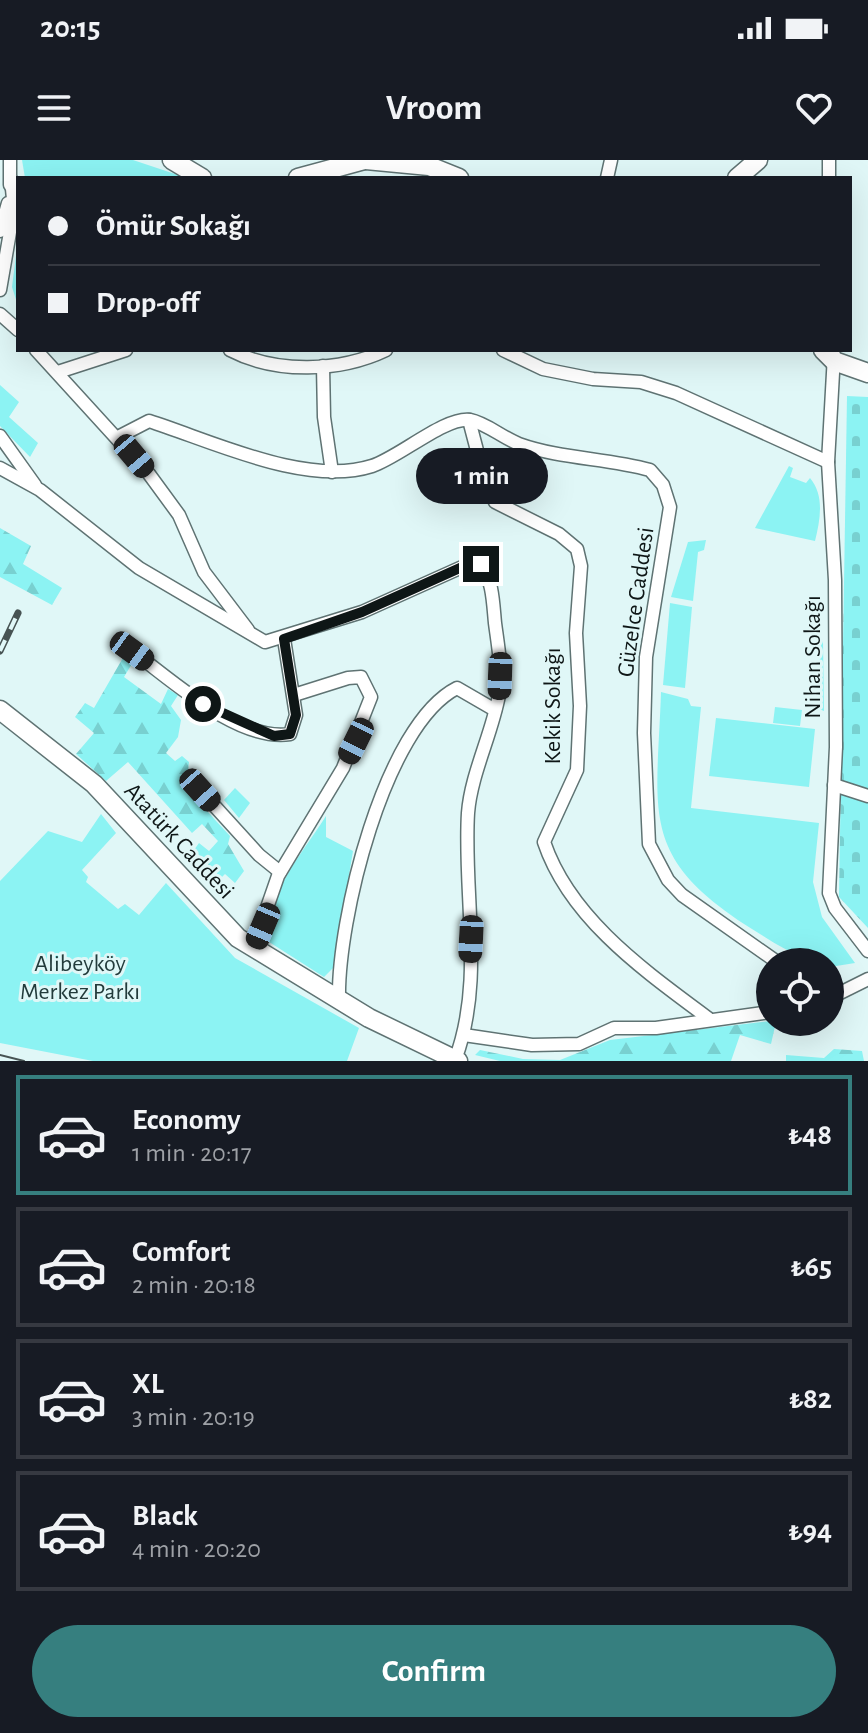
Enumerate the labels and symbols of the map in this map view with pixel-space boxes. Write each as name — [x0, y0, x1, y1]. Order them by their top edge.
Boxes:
car — [109, 430, 159, 482]
callout: 1 min — [415, 448, 547, 504]
street label: Güzelce Caddesi — [614, 525, 658, 679]
route end — [463, 546, 499, 582]
street label: Nihan Sokağı — [801, 595, 825, 719]
car — [106, 627, 158, 675]
street label: Kekik Sokağı — [541, 648, 565, 764]
car — [487, 652, 513, 700]
route start — [185, 686, 221, 722]
car — [335, 714, 377, 768]
car — [175, 764, 225, 816]
street label: Atatürk Caddesi — [120, 778, 238, 904]
car — [243, 899, 283, 953]
car — [458, 914, 484, 964]
park label: Alibeyköy Merkez Parkı — [20, 952, 140, 1004]

